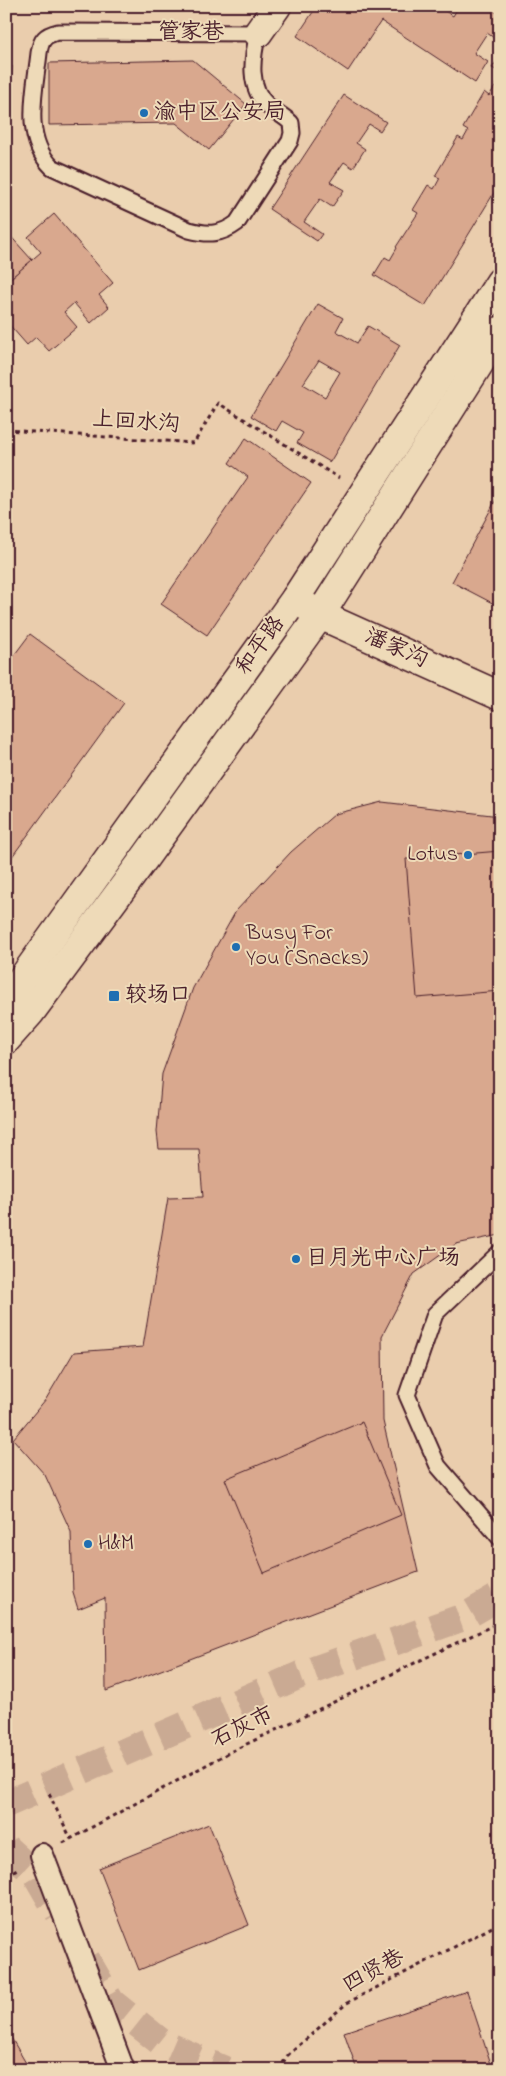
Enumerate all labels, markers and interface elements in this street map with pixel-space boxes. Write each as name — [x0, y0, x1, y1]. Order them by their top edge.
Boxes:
street label: 管家巷 — [158, 17, 224, 49]
place label: 渝中区公安局 — [154, 97, 286, 129]
marker: 渝中区公安局 — [138, 107, 150, 119]
street label: 上回水沟 — [91, 404, 181, 442]
street label: 和平路 — [229, 610, 293, 682]
street label: 潘家沟 — [359, 621, 433, 677]
place label: Lotus — [407, 839, 458, 871]
marker: Lotus — [462, 849, 474, 861]
place label: Busy For You (Snacks) — [245, 918, 368, 975]
marker: Busy For You (Snacks) — [230, 941, 242, 953]
place label: 较场口 — [125, 980, 191, 1012]
marker: 较场口 — [107, 989, 121, 1003]
place label: 日月光中心广场 — [306, 1243, 460, 1275]
marker: 日月光中心广场 — [290, 1253, 302, 1265]
place label: H&M — [98, 1528, 134, 1560]
marker: H&M — [82, 1538, 94, 1550]
street label: 石灰市 — [206, 1699, 280, 1757]
street label: 四贤巷 — [337, 1942, 411, 2002]

